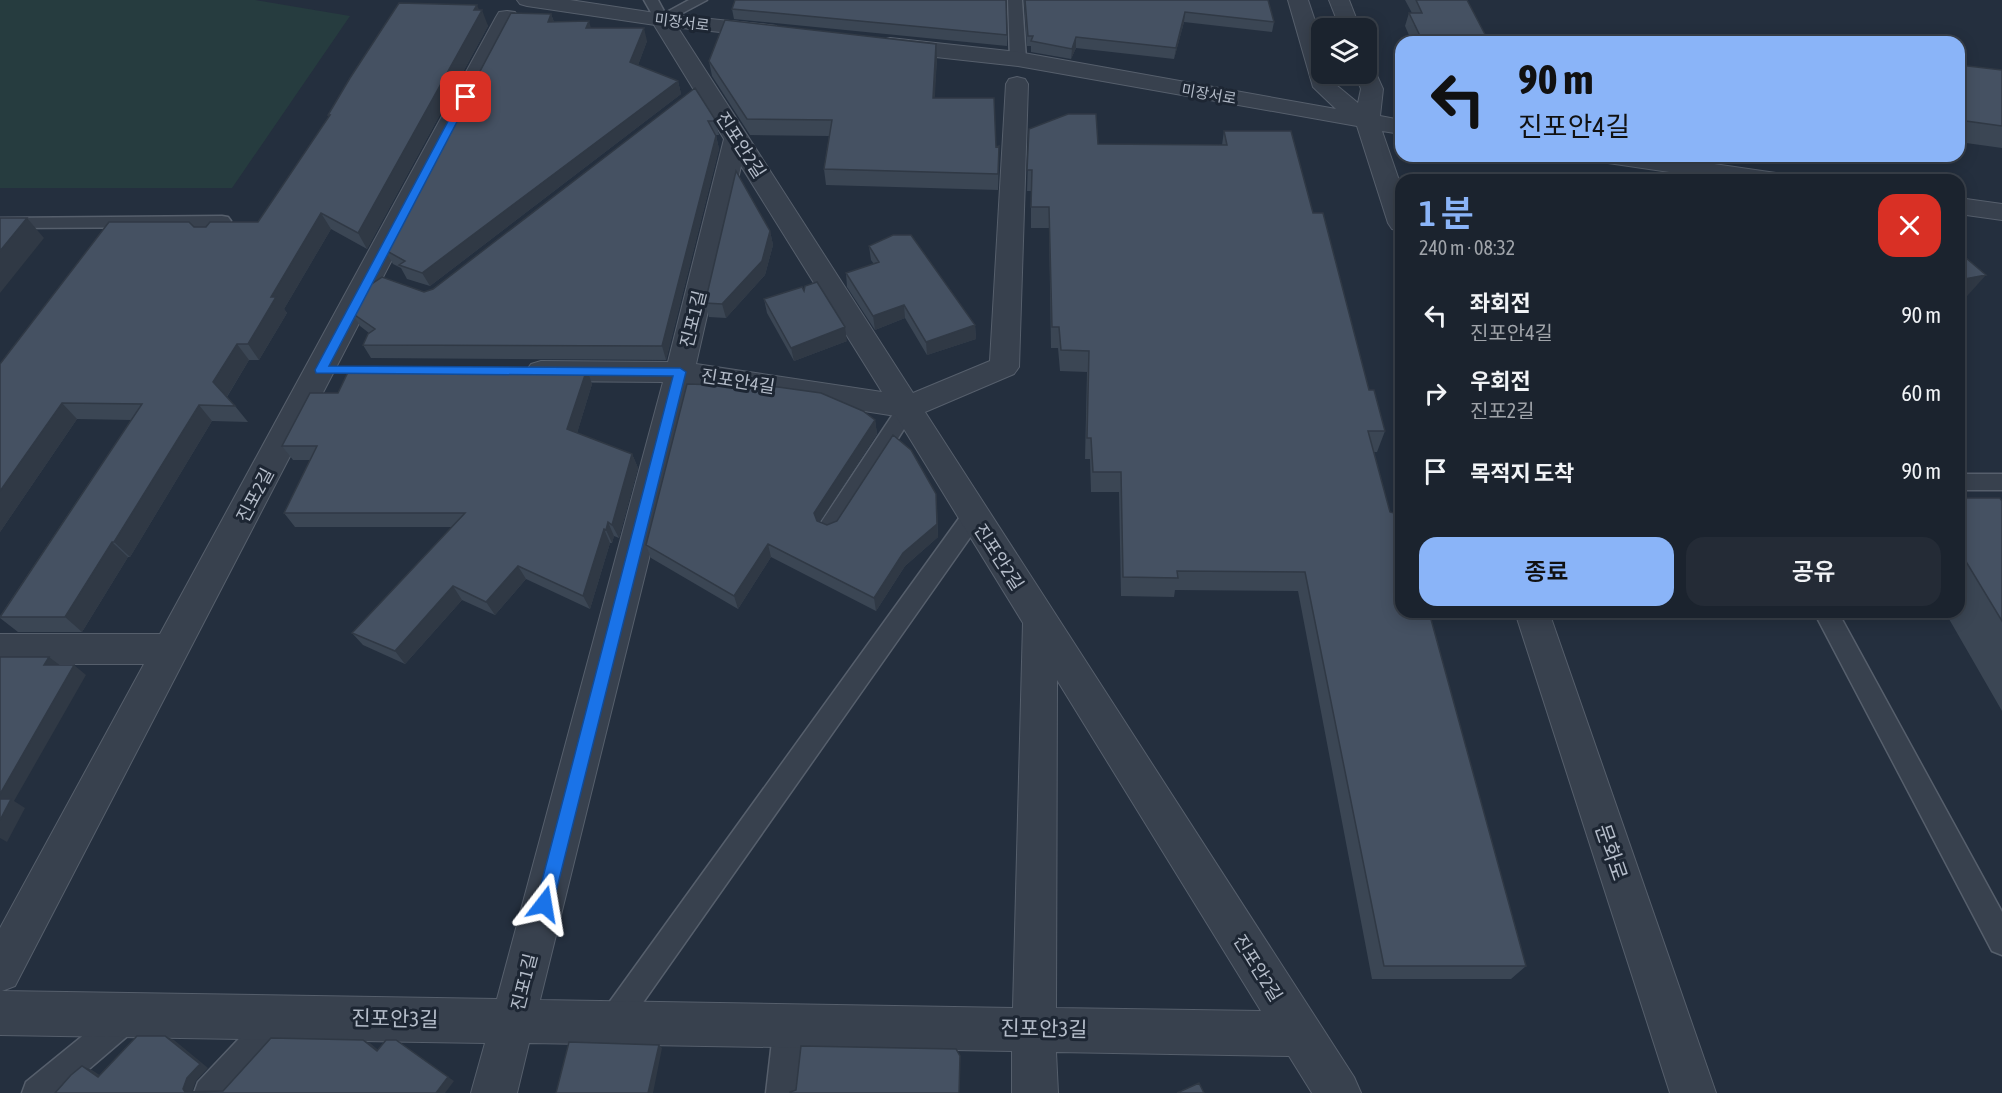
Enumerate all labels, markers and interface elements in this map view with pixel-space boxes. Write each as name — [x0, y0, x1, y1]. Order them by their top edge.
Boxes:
street label: 미장서로 — [654, 10, 710, 34]
map controls — [1311, 18, 1377, 84]
button: layers — [1311, 18, 1377, 84]
text: 90 m — [1518, 55, 1593, 103]
icon: left — [1419, 60, 1497, 138]
pin — [440, 71, 491, 122]
icon: arrive — [449, 80, 482, 113]
street label: 미장서로 — [1180, 81, 1238, 107]
street label: 진포안2길 — [712, 108, 770, 182]
text: 진포안4길 — [1518, 111, 1630, 142]
text: 1 분 — [1419, 192, 1474, 234]
button: close — [1878, 194, 1941, 257]
text: 240 m · 08:32 — [1419, 236, 1515, 259]
street label: 진포1길 — [676, 288, 710, 350]
text: 좌회전 — [1470, 290, 1531, 316]
icon: left — [1419, 299, 1452, 332]
text: 90 m — [1901, 302, 1941, 328]
text: 진포안4길 — [1470, 321, 1553, 344]
street label: 진포안4길 — [699, 365, 777, 397]
text: 우회전 — [1470, 368, 1531, 394]
icon: right — [1419, 377, 1452, 410]
text: 60 m — [1901, 380, 1941, 406]
text: 진포2길 — [1470, 399, 1535, 422]
icon: arrive — [1419, 455, 1452, 488]
text: 90 m — [1901, 458, 1941, 484]
text: 목적지 도착 — [1470, 460, 1574, 486]
street label: 진포2길 — [232, 464, 278, 526]
street label: 진포안2길 — [970, 520, 1028, 594]
button: 종료 — [1419, 537, 1674, 606]
button: 공유 — [1686, 537, 1941, 606]
street label: 문화로 — [1591, 821, 1633, 883]
position arrow — [512, 872, 576, 936]
street label: 진포안2길 — [1229, 931, 1287, 1005]
street label: 진포1길 — [507, 951, 541, 1013]
street label: 진포안3길 — [351, 1005, 439, 1031]
street label: 진포안3길 — [1000, 1015, 1088, 1041]

